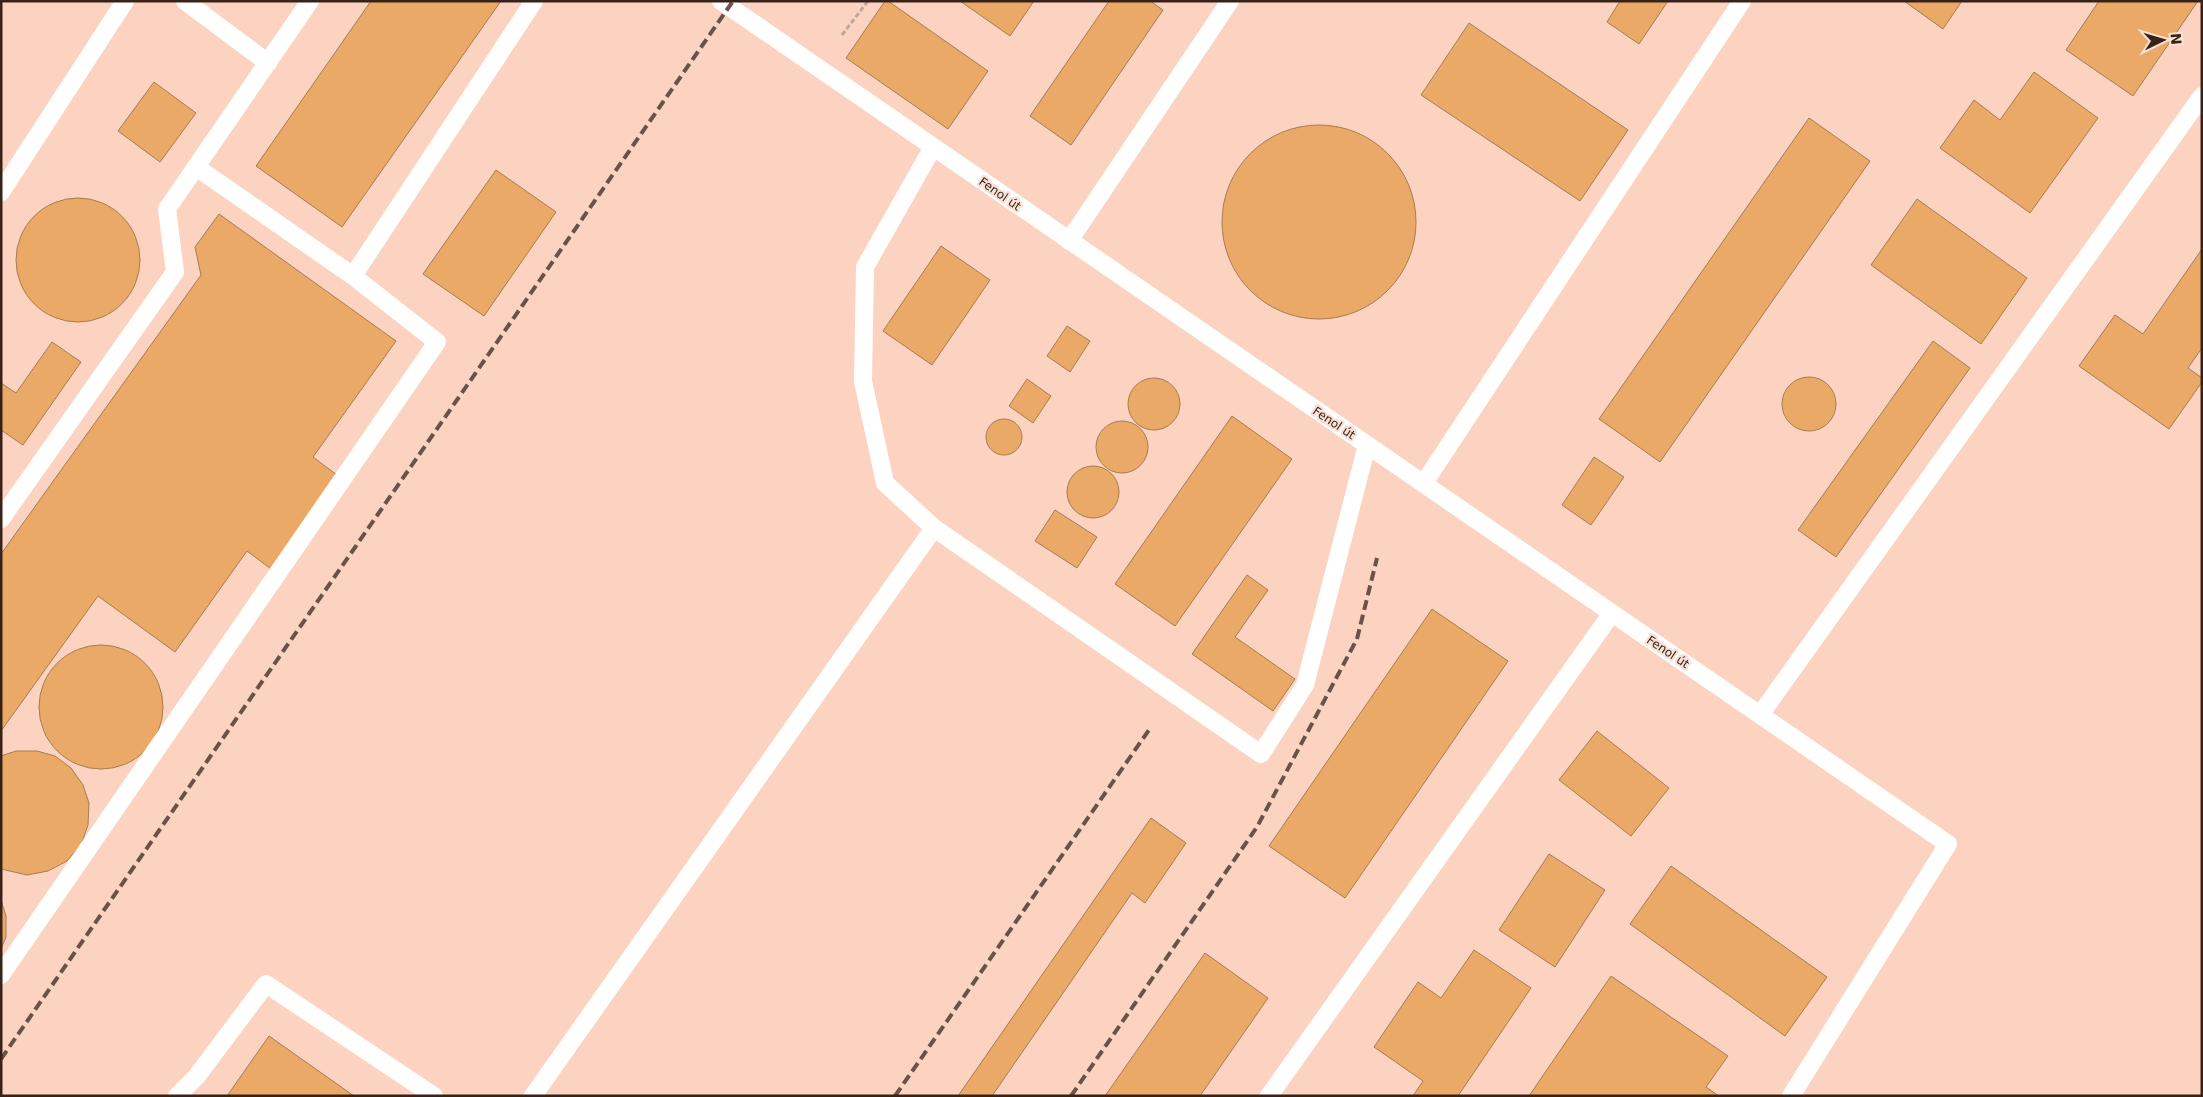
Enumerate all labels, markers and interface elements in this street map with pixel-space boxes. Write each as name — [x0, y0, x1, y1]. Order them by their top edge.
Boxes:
north arrow — [2138, 15, 2188, 65]
text: N — [2167, 32, 2184, 45]
street label: Fenol út — [976, 174, 1024, 214]
street label: Fenol út — [1310, 404, 1358, 442]
street label: Fenol út — [1644, 633, 1692, 671]

